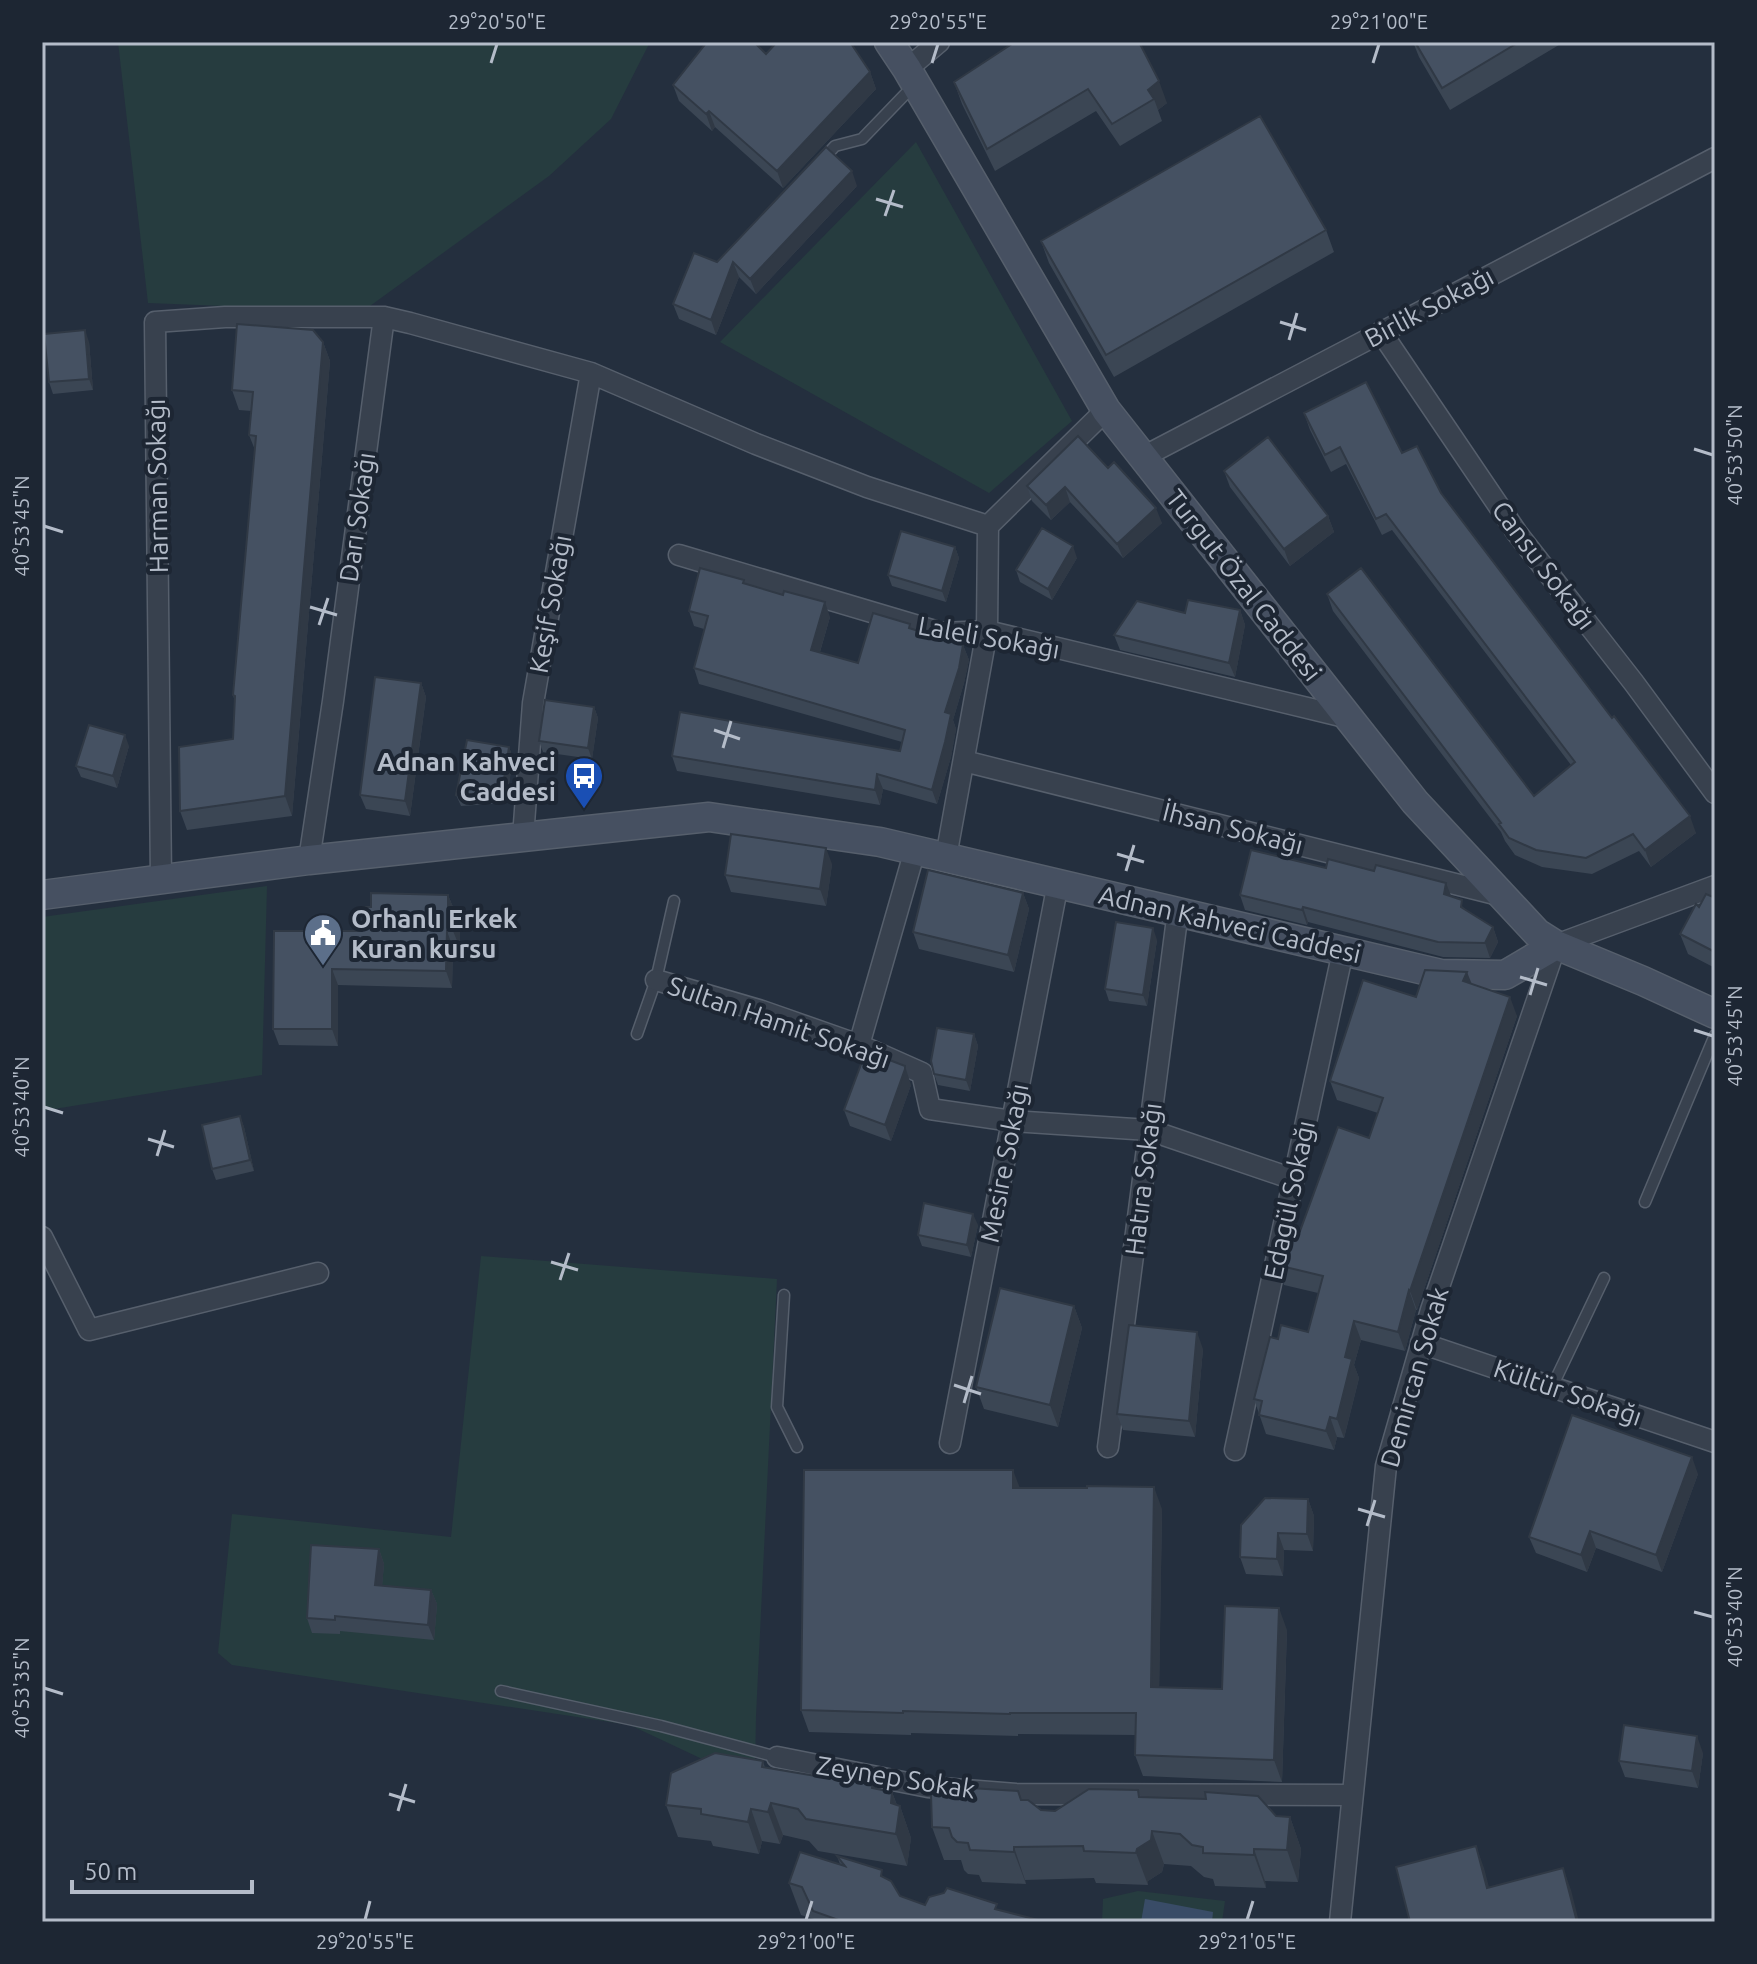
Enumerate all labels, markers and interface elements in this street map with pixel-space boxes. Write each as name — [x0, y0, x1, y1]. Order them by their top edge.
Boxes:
text: 29°20'50"E — [448, 10, 546, 33]
text: 29°20'55"E — [889, 10, 987, 33]
text: 29°21'00"E — [1330, 10, 1428, 33]
street label: Birlik Sokağı — [1360, 261, 1498, 353]
street label: Harman Sokağı — [141, 399, 173, 573]
text: 40°53'50"N — [1723, 404, 1746, 506]
street label: Darı Sokağı — [334, 450, 380, 584]
text: 40°53'45"N — [10, 475, 33, 577]
street label: Turgut Özal Caddesi — [1160, 484, 1328, 686]
street label: Cansu Sokağı — [1486, 495, 1602, 635]
street label: Keşif Sokağı — [524, 533, 576, 675]
street label: Laleli Sokağı — [916, 610, 1062, 664]
place label: Adnan Kahveci Caddesi — [377, 747, 556, 806]
bus stop icon: Adnan Kahveci Caddesi — [563, 755, 605, 810]
street label: İhsan Sokağı — [1160, 797, 1306, 859]
street label: Adnan Kahveci Caddesi — [1096, 880, 1364, 968]
place label: Orhanlı Erkek Kuran kursu — [351, 904, 518, 963]
public building icon: Orhanlı Erkek Kuran kursu — [302, 912, 344, 967]
street label: Sultan Hamit Sokağı — [664, 970, 894, 1074]
text: 40°53'45"N — [1723, 985, 1746, 1087]
text: 40°53'40"N — [10, 1056, 33, 1158]
street label: Mesire Sokağı — [974, 1081, 1034, 1245]
street label: Hatıra Sokağı — [1119, 1101, 1167, 1257]
street label: Edagül Sokağı — [1258, 1118, 1320, 1282]
street label: Demircan Sokak — [1374, 1284, 1454, 1470]
street label: Kültür Sokağı — [1490, 1353, 1646, 1431]
text: 40°53'40"N — [1723, 1566, 1746, 1668]
text: 40°53'35"N — [10, 1637, 33, 1739]
street label: Zeynep Sokak — [815, 1750, 977, 1804]
scale bar — [72, 1844, 252, 1894]
text: 50 m — [84, 1858, 137, 1885]
text: 29°20'55"E — [316, 1930, 414, 1953]
text: 29°21'00"E — [757, 1930, 855, 1953]
text: 29°21'05"E — [1198, 1930, 1296, 1953]

